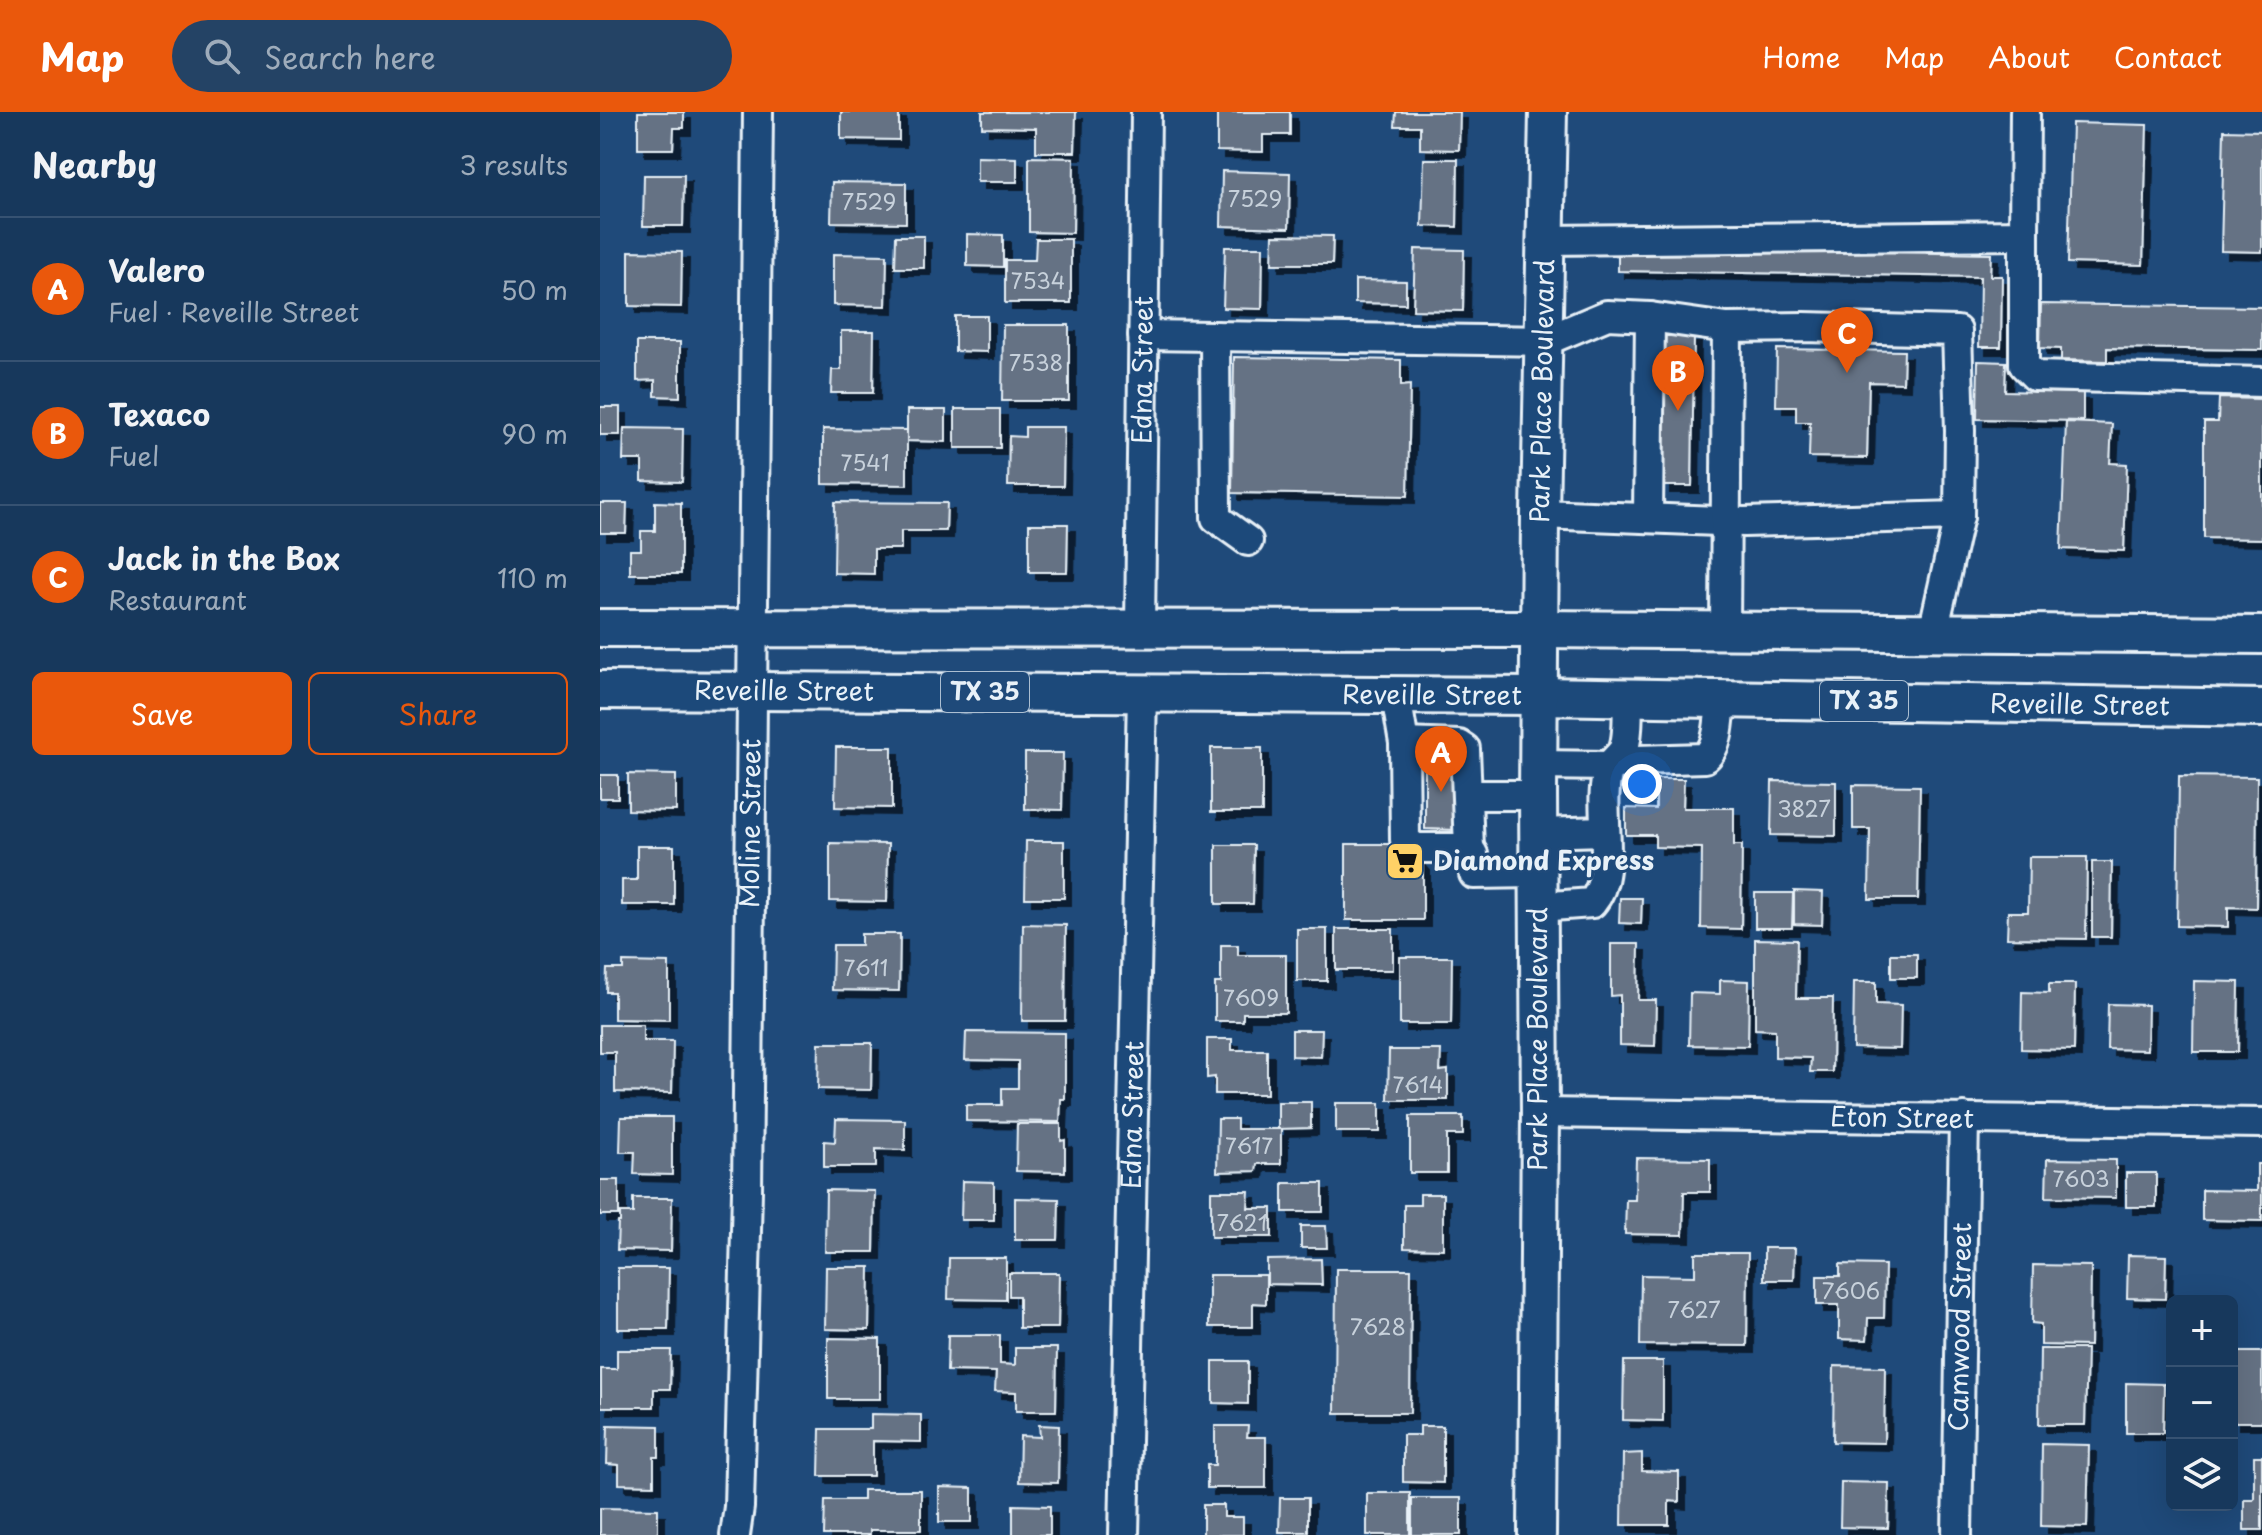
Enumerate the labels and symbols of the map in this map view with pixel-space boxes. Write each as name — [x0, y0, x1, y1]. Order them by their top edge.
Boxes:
house number: 7529 — [1228, 181, 1282, 214]
house number: 7529 — [842, 184, 896, 217]
street label: Park Place Boulevard — [1519, 259, 1563, 523]
house number: 7534 — [1011, 263, 1065, 296]
street label: Edna Street — [1121, 296, 1162, 444]
pin: C — [1821, 307, 1873, 373]
house number: 7538 — [1009, 345, 1063, 378]
pin: B — [1652, 345, 1704, 411]
house number: 7541 — [841, 445, 889, 478]
street label: Reveille Street — [694, 670, 874, 710]
road number: TX 35 — [941, 672, 1029, 712]
street label: Reveille Street — [1342, 674, 1522, 714]
road number: TX 35 — [1820, 681, 1908, 721]
street label: Reveille Street — [1990, 682, 2170, 724]
pin: A — [1415, 726, 1467, 792]
street label: Moline Street — [729, 739, 770, 908]
your location — [1622, 764, 1662, 804]
house number: 3827 — [1777, 791, 1831, 824]
supermarket icon: Diamond Express — [1384, 840, 1426, 882]
place label: Diamond Express — [1433, 840, 1654, 879]
street label: Park Place Boulevard — [1517, 907, 1556, 1171]
house number: 7611 — [844, 950, 888, 983]
house number: 7609 — [1223, 980, 1279, 1013]
street label: Edna Street — [1110, 1041, 1153, 1190]
house number: 7614 — [1393, 1067, 1443, 1100]
street label: Eton Street — [1830, 1096, 1974, 1137]
house number: 7617 — [1225, 1128, 1273, 1161]
house number: 7603 — [2052, 1161, 2110, 1194]
house number: 7621 — [1216, 1205, 1268, 1238]
street label: Camwood Street — [1938, 1222, 1980, 1432]
house number: 7606 — [1822, 1273, 1880, 1306]
house number: 7627 — [1667, 1292, 1721, 1325]
house number: 7628 — [1350, 1309, 1406, 1342]

